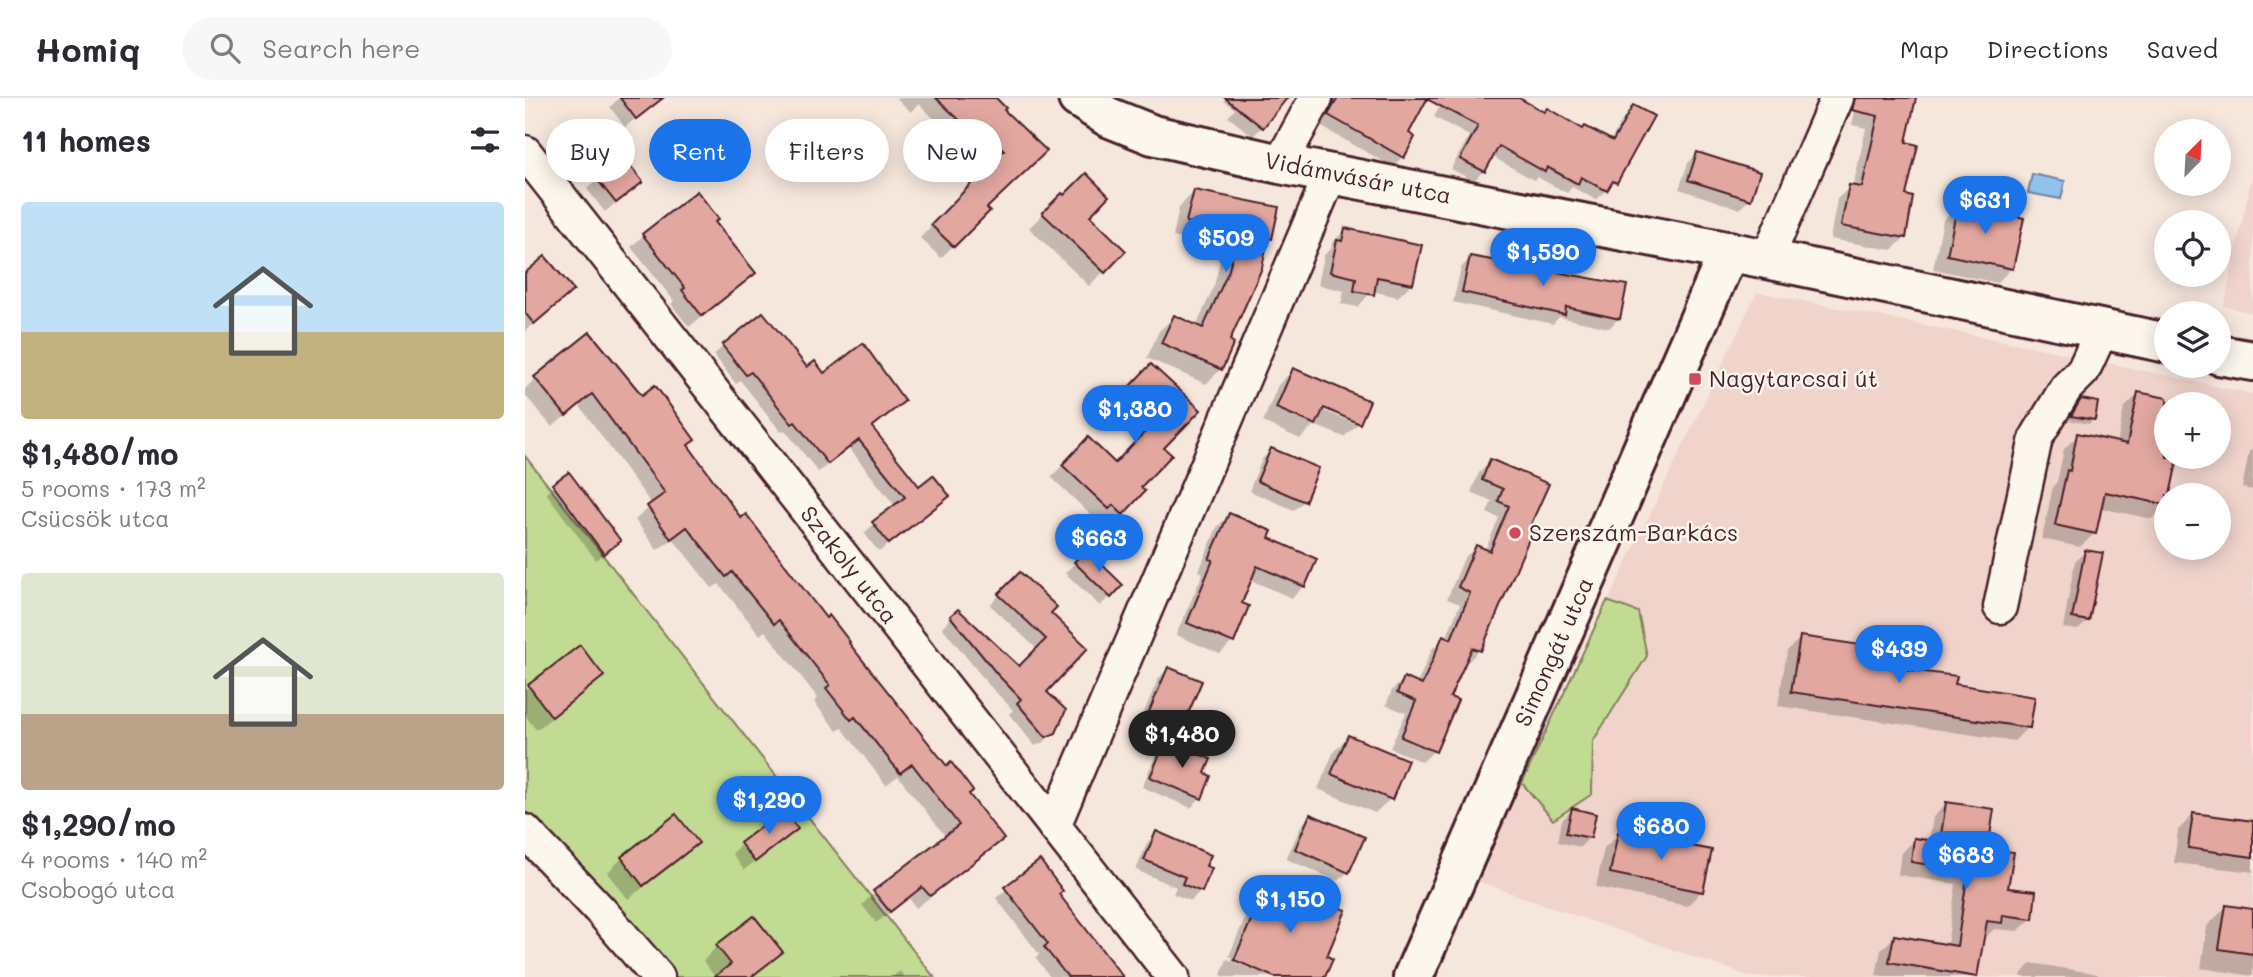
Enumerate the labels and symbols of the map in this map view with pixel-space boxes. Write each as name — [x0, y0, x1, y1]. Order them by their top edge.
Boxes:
north arrow — [2154, 119, 2231, 196]
street label: Vidámvásár utca — [1262, 144, 1454, 210]
pin: $631 — [1944, 176, 2026, 236]
pin: $509 — [1185, 214, 1267, 274]
pin: $1,590 — [1486, 228, 1600, 288]
place label: Nagytarcsai út — [1709, 363, 1878, 393]
marker: Nagytarcsai út — [1687, 371, 1703, 387]
pin: $1,380 — [1078, 386, 1192, 445]
street label: Szakoly utca — [794, 499, 905, 629]
pin: $663 — [1058, 514, 1140, 574]
place label: Szerszám-Barkács — [1529, 517, 1738, 547]
marker: Szerszám-Barkács — [1507, 525, 1523, 541]
street label: Simongát utca — [1507, 572, 1599, 731]
pin: $439 — [1858, 626, 1940, 685]
pin: $1,480 — [1125, 710, 1239, 770]
pin: $1,290 — [712, 776, 826, 836]
pin: $680 — [1620, 802, 1702, 862]
pin: $683 — [1925, 832, 2007, 891]
pin: $1,150 — [1233, 876, 1347, 935]

